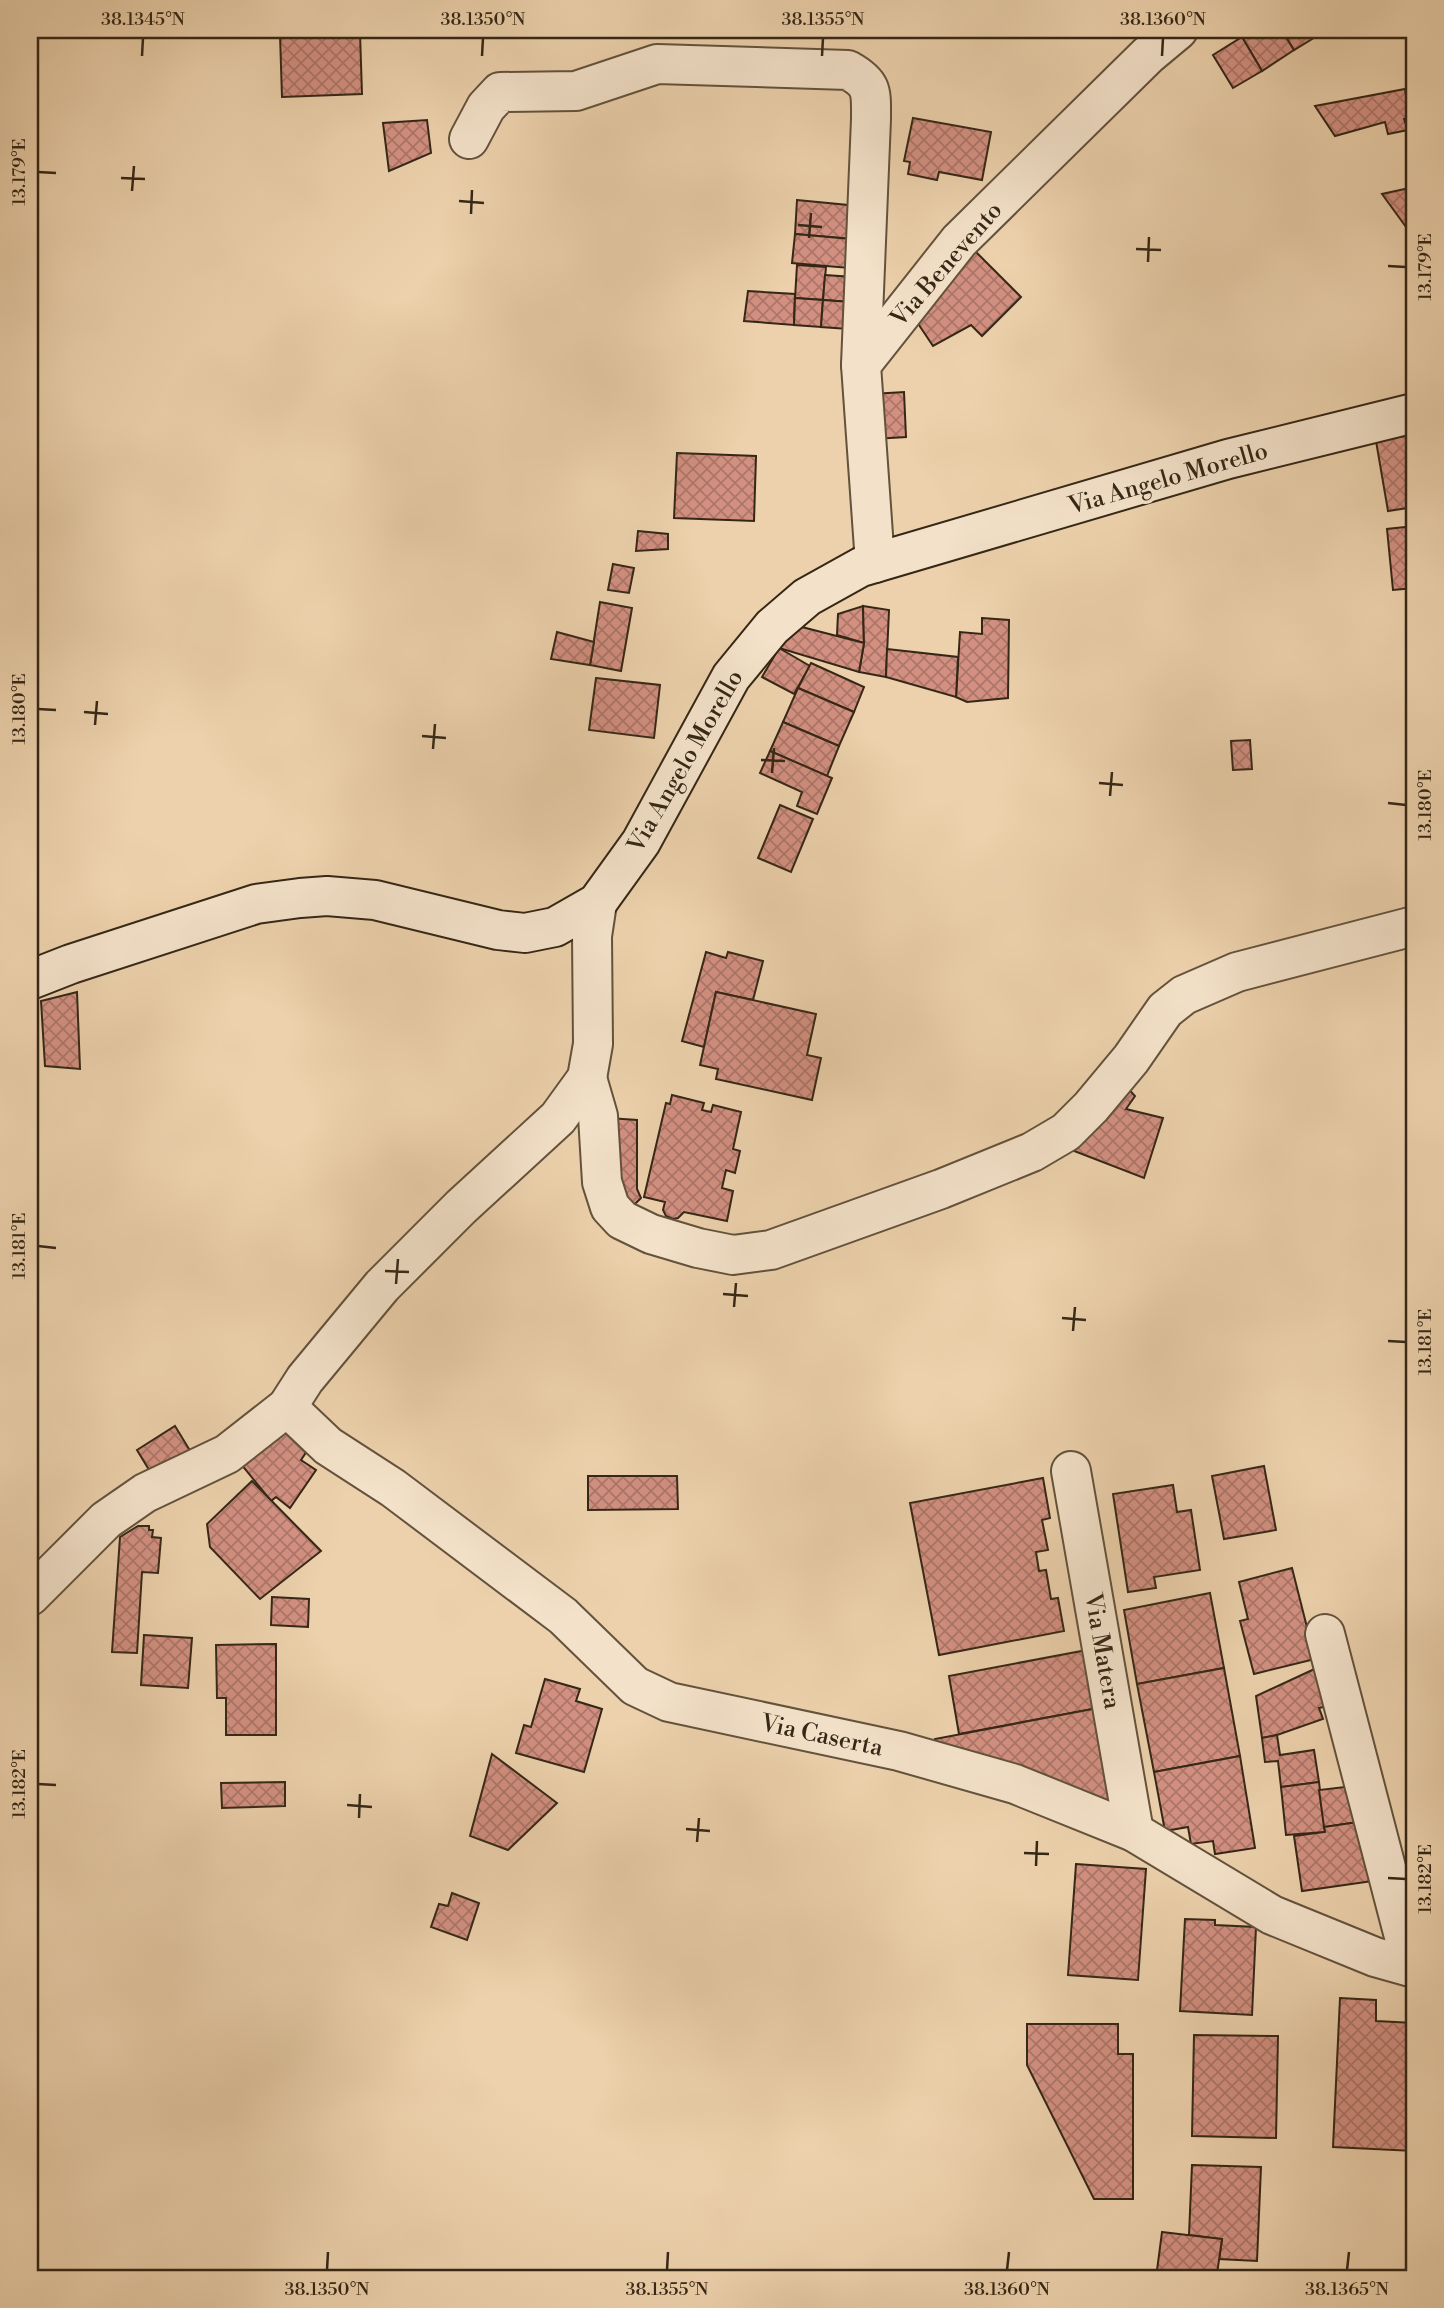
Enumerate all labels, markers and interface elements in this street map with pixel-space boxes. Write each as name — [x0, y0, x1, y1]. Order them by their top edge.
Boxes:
text: 38.1345°N — [101, 8, 186, 31]
text: 38.1350°N — [441, 8, 526, 31]
text: 38.1355°N — [782, 8, 865, 31]
text: 38.1360°N — [1120, 8, 1206, 31]
text: 13.179°E — [8, 138, 31, 206]
street label: Via Benevento — [884, 196, 1009, 334]
text: 13.179°E — [1414, 233, 1437, 301]
street label: Via Angelo Morello — [1064, 436, 1271, 522]
street label: Via Angelo Morello — [621, 665, 750, 859]
text: 13.180°E — [8, 673, 31, 745]
text: 13.180°E — [1414, 769, 1437, 841]
text: 13.181°E — [8, 1213, 31, 1279]
text: 13.181°E — [1414, 1309, 1437, 1375]
street label: Via Matera — [1077, 1590, 1127, 1712]
street label: Via Caserta — [757, 1708, 886, 1764]
text: 13.182°E — [8, 1749, 31, 1819]
text: 13.182°E — [1414, 1844, 1437, 1914]
text: 38.1350°N — [285, 2278, 370, 2301]
text: 38.1355°N — [626, 2278, 709, 2301]
text: 38.1360°N — [964, 2278, 1050, 2301]
text: 38.1365°N — [1305, 2278, 1389, 2301]

